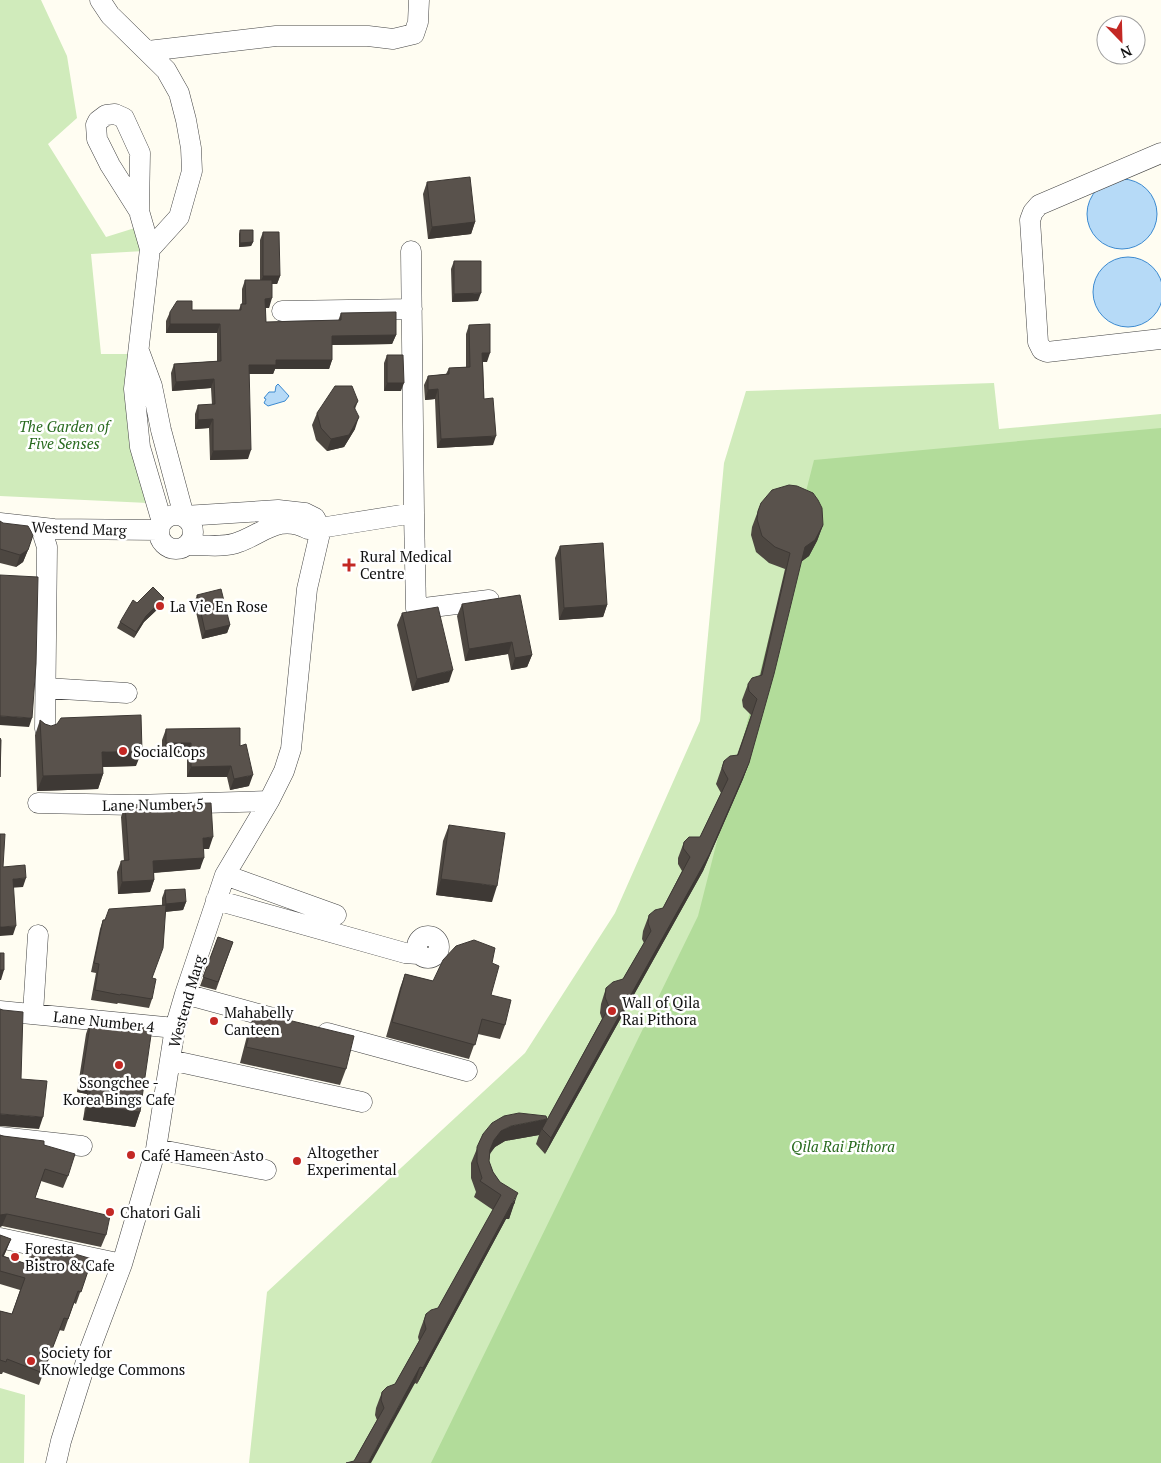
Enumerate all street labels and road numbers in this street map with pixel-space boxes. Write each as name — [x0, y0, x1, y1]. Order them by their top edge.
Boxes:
street label: Westend Marg — [31, 516, 128, 540]
street label: Lane Number 5 — [102, 793, 204, 815]
street label: Westend Marg — [163, 951, 209, 1050]
street label: Lane Number 4 — [52, 1006, 156, 1036]

